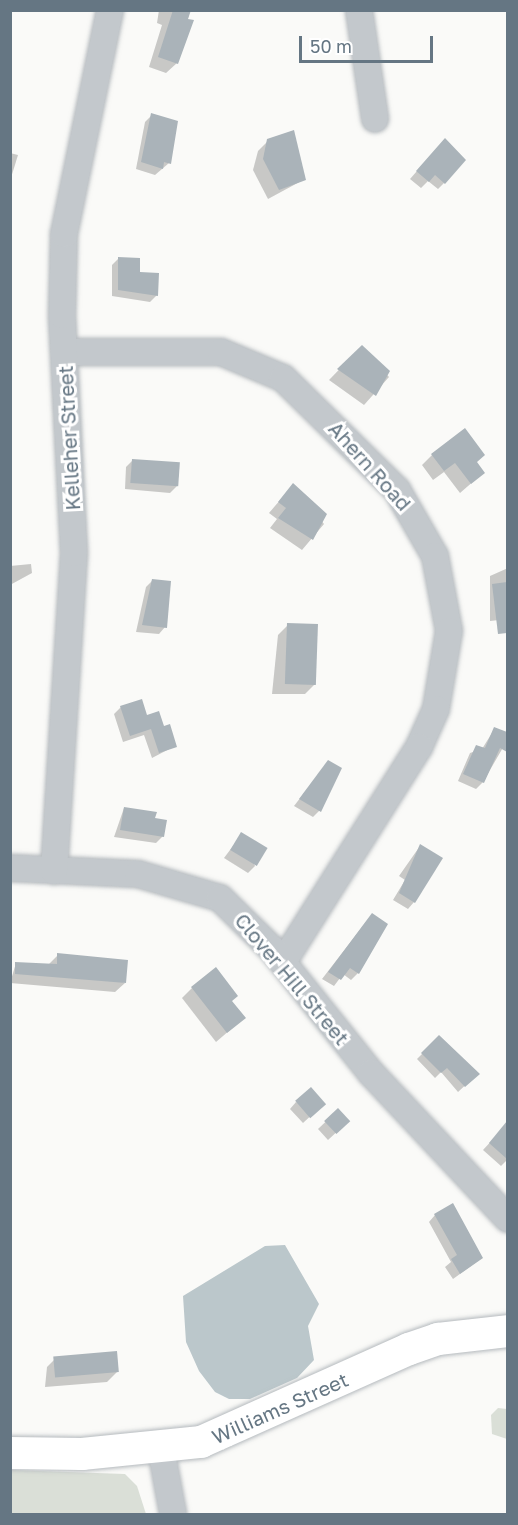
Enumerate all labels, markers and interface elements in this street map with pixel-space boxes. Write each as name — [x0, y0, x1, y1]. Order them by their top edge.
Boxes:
scale bar — [302, 24, 436, 62]
text: 50 m — [310, 35, 352, 57]
street label: Kelleher Street — [53, 365, 85, 511]
street label: Ahern Road — [324, 417, 416, 515]
street label: Clover Hill Street — [230, 908, 354, 1050]
street label: Williams Street — [208, 1367, 352, 1449]

